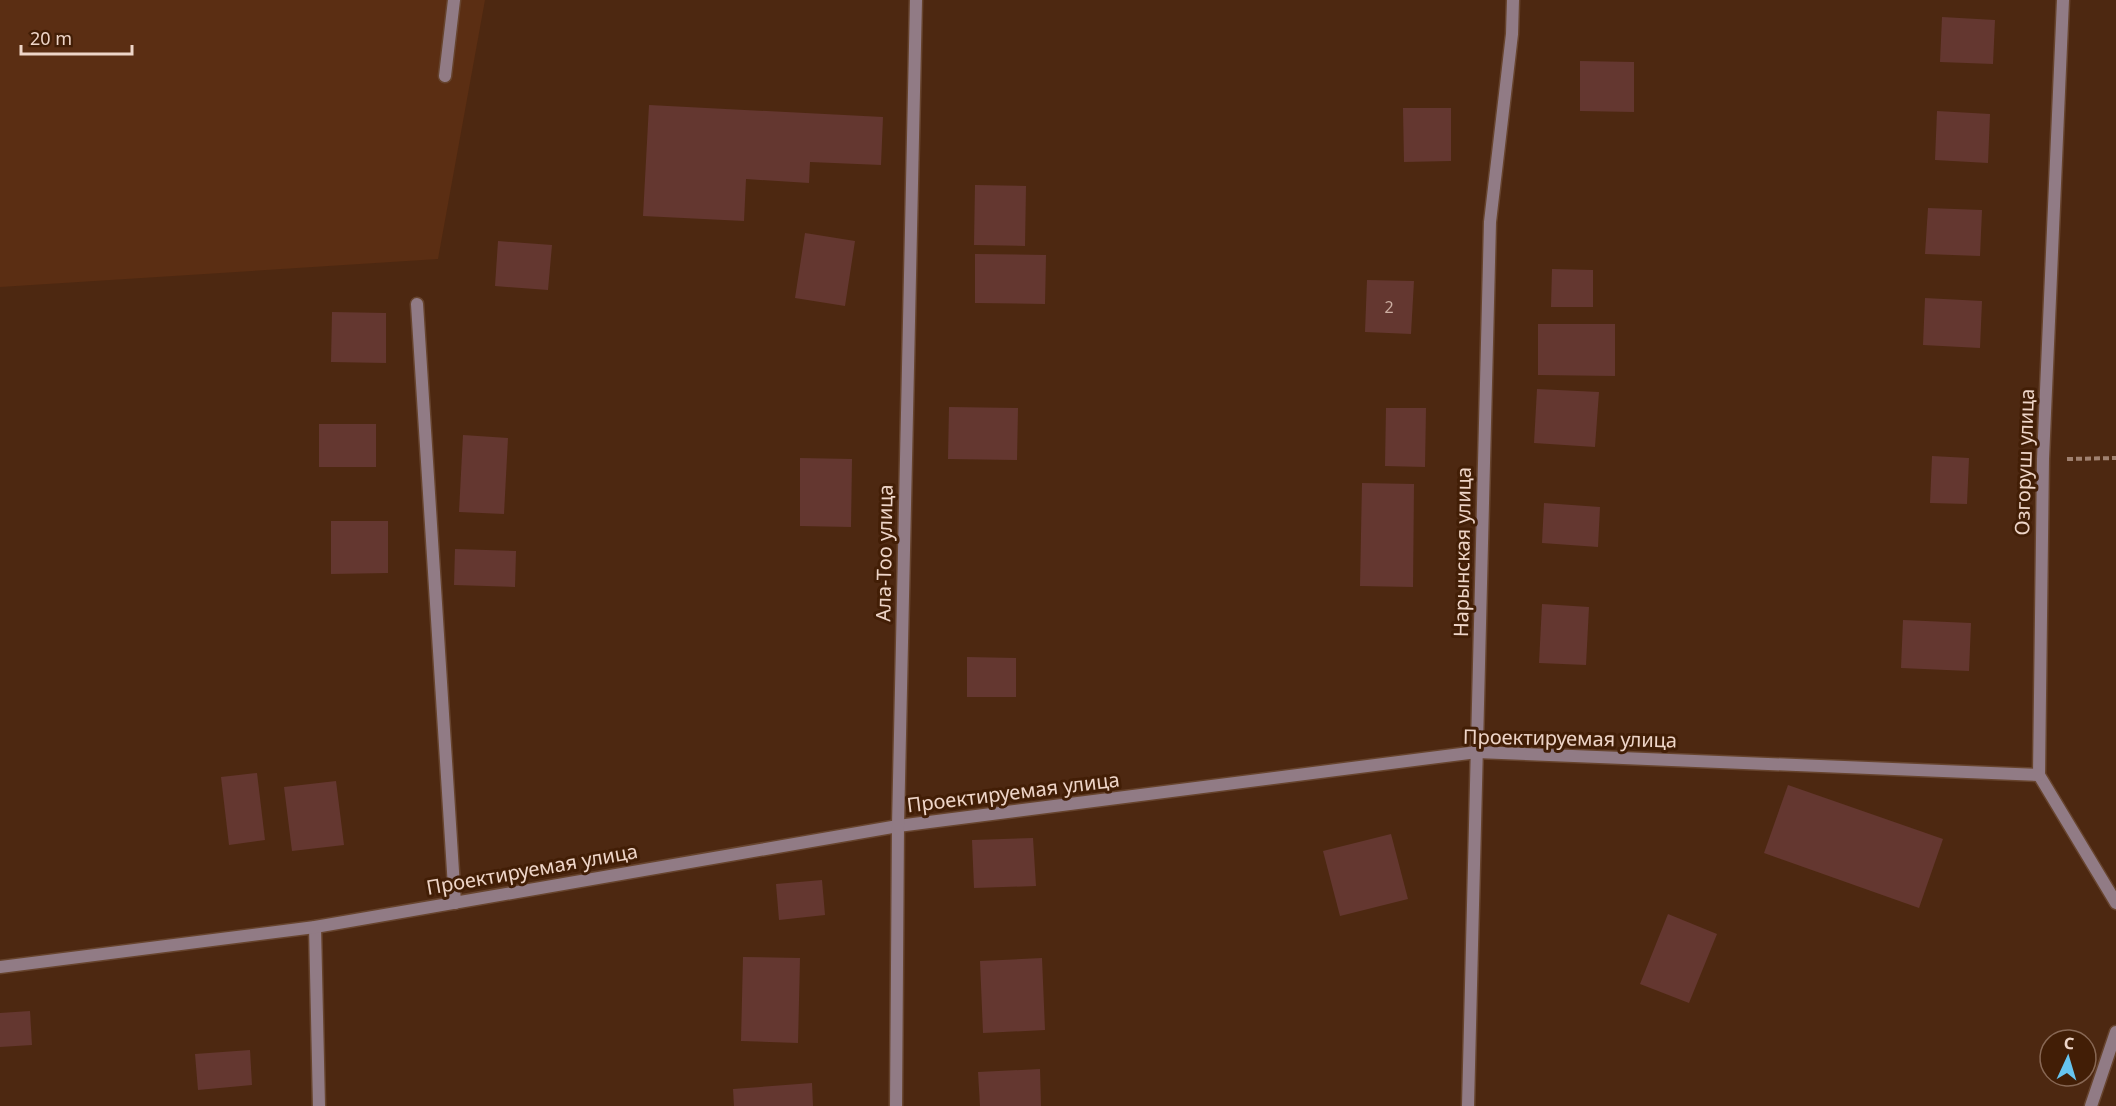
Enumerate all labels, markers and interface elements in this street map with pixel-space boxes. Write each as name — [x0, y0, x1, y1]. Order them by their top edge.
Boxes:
scale bar — [21, 18, 132, 56]
text: 20 m — [30, 26, 72, 50]
house number: 2 — [1384, 296, 1394, 318]
street label: Озгоруш улица — [2008, 388, 2040, 536]
street label: Нарынская улица — [1447, 467, 1477, 637]
street label: Ала-Тоо улица — [869, 484, 899, 622]
street label: Проектируемая улица — [1463, 723, 1677, 753]
street label: Проектируемая улица — [905, 766, 1121, 818]
street label: Проектируемая улица — [424, 837, 640, 901]
north arrow — [2038, 1028, 2098, 1088]
text: С — [2063, 1032, 2075, 1054]

